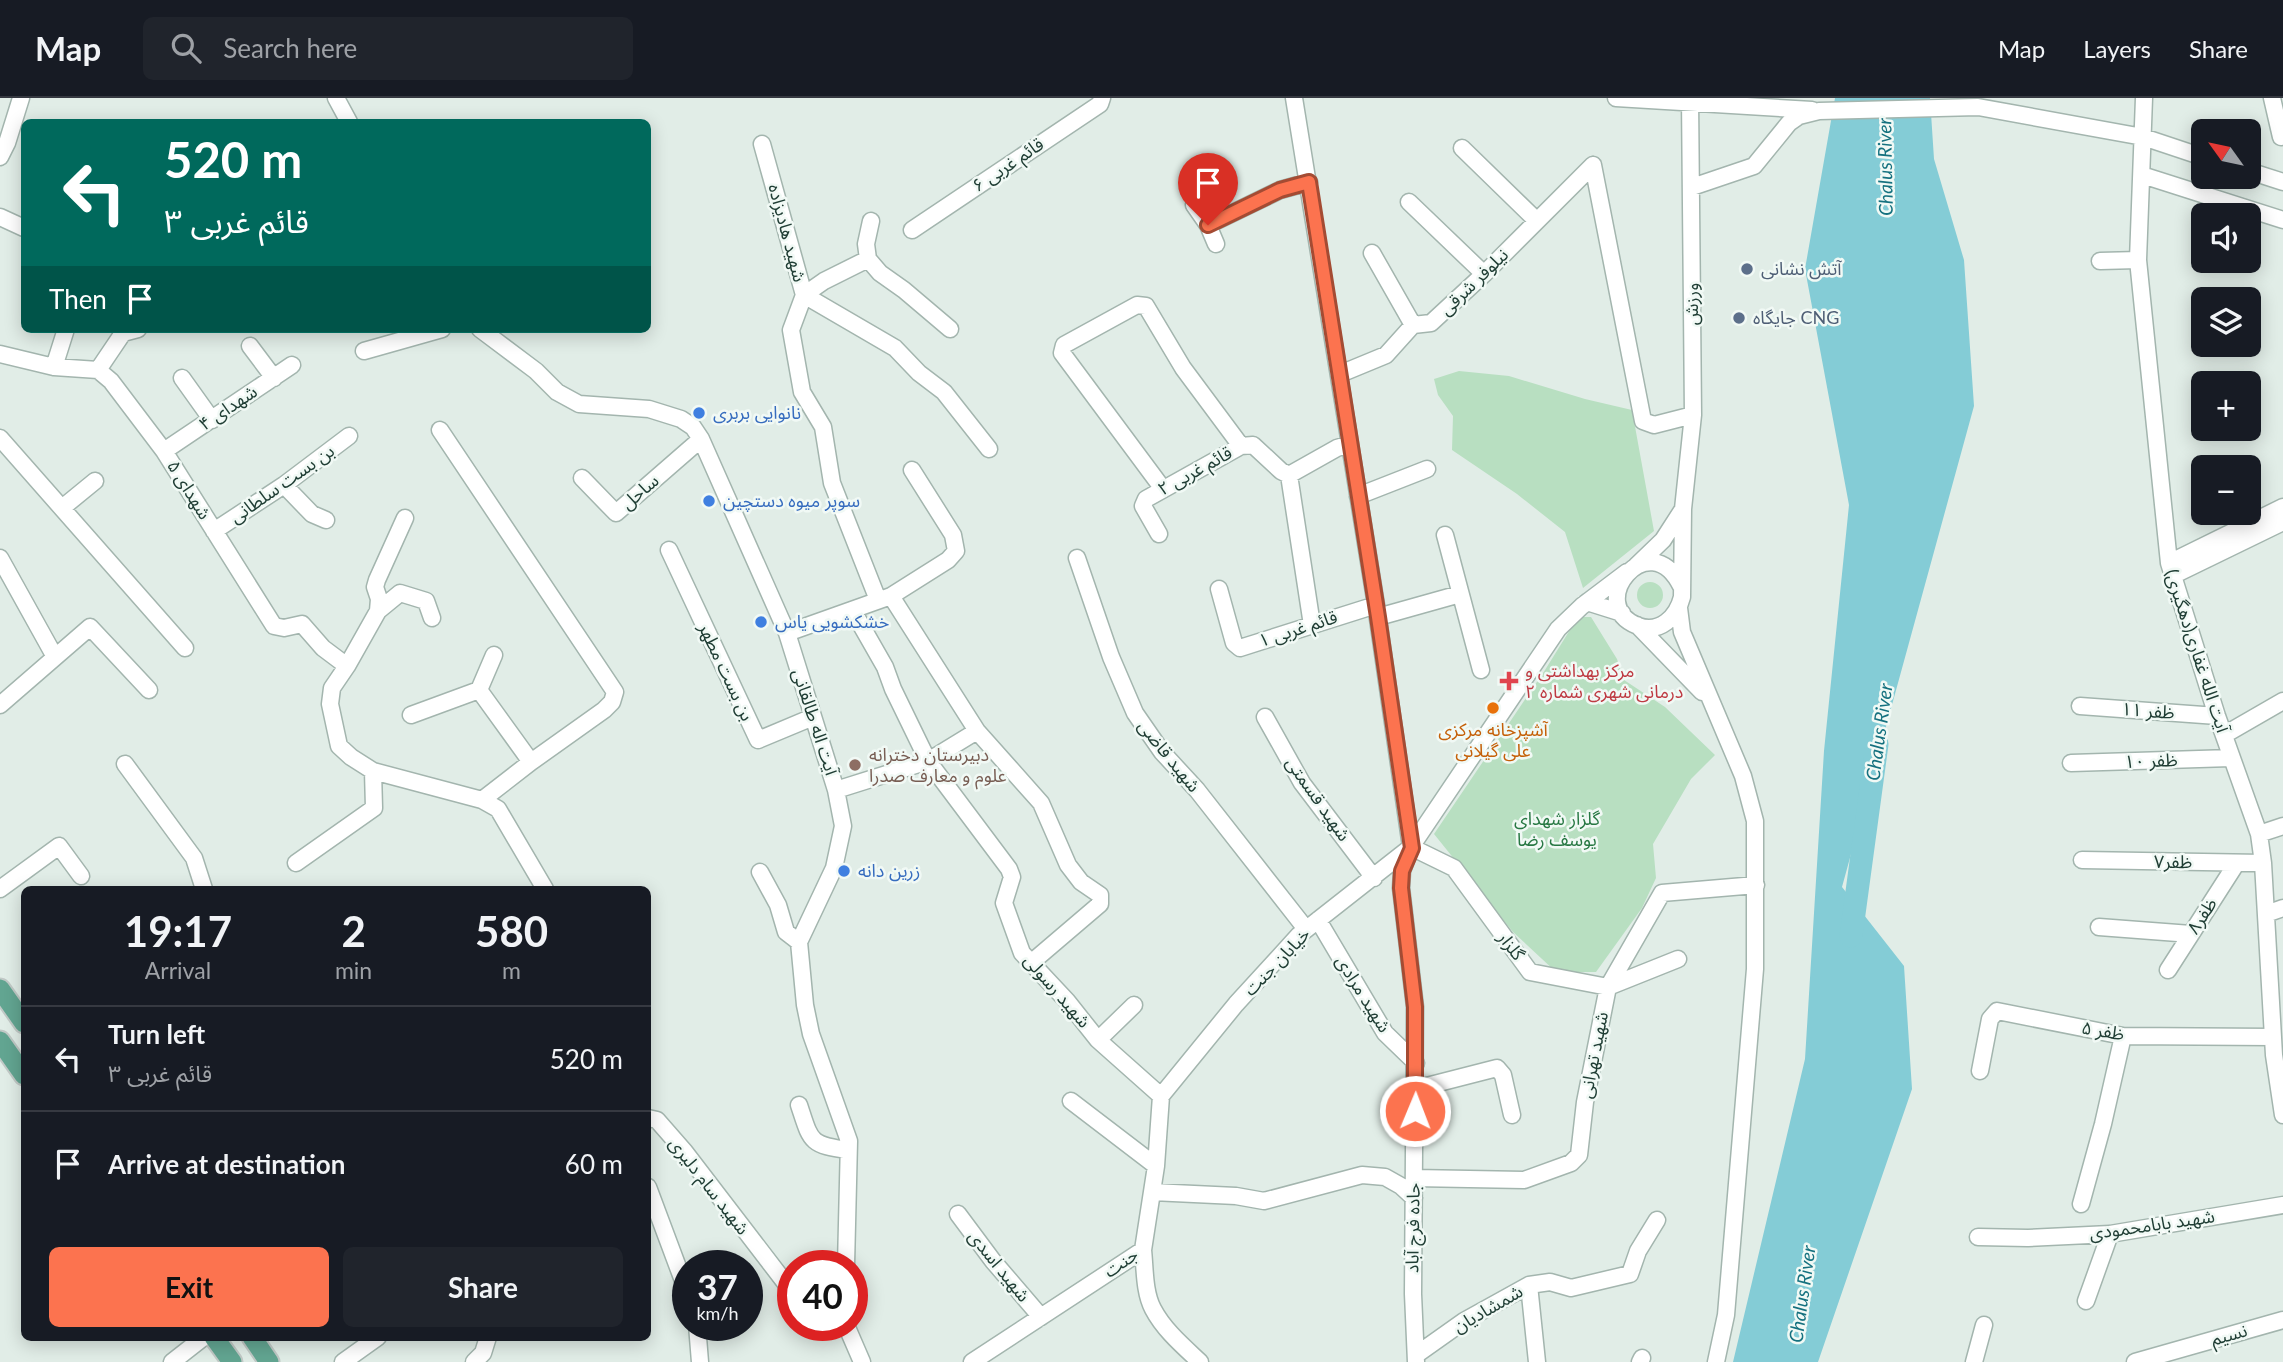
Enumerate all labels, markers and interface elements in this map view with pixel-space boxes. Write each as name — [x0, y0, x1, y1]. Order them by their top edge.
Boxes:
search box — [143, 17, 633, 80]
text: Map — [35, 28, 101, 68]
icon: search — [167, 29, 205, 67]
text: Search here — [223, 32, 357, 64]
text: Map — [1998, 34, 2045, 63]
text: Layers — [2083, 34, 2151, 63]
text: Share — [2189, 34, 2248, 63]
water label: Chalus River — [1872, 117, 1897, 216]
north arrow — [2191, 119, 2261, 189]
map controls — [2191, 119, 2261, 525]
text: 520 m — [164, 130, 302, 188]
street label: قائم غربی ۶ — [968, 132, 1049, 199]
icon: left — [49, 147, 140, 238]
pin — [1178, 153, 1238, 225]
icon: arrive — [1189, 164, 1227, 202]
street label: شهید هادیزاده — [763, 181, 812, 284]
text: قائم غربی ۳ — [164, 201, 309, 240]
button: sound — [2191, 203, 2261, 273]
street label: نیلوفر شرقی — [1434, 243, 1513, 320]
place label: آتش نشانی — [1761, 257, 1842, 280]
marker: آتش نشانی — [1739, 261, 1755, 277]
icon: arrive — [121, 280, 159, 318]
text: Then — [49, 283, 107, 315]
street label: ورزش — [1680, 283, 1703, 325]
button: layers — [2191, 287, 2261, 357]
place label: جایگاه CNG — [1753, 306, 1839, 328]
marker: جایگاه CNG — [1731, 310, 1747, 326]
button: + — [2191, 371, 2261, 441]
street label: شهدای ۴ — [194, 380, 261, 435]
place label: نانوایی بربری — [713, 401, 801, 424]
marker: نانوایی بربری — [691, 405, 707, 421]
street label: بن بست سلطانی — [225, 439, 339, 528]
street label: قائم غربی ۲ — [1154, 441, 1237, 502]
button: − — [2191, 455, 2261, 525]
street label: شهدای ۵ — [162, 456, 217, 524]
street label: ساحل — [616, 469, 663, 514]
place label: سوپر میوه دستچین — [723, 489, 860, 512]
marker: سوپر میوه دستچین — [701, 493, 717, 509]
street label: آیت الله غفاری(دهگیری) — [2160, 566, 2235, 736]
street label: قائم غربی ۱ — [1256, 605, 1341, 654]
place label: خشکشویی یاس — [775, 610, 889, 633]
marker: خشکشویی یاس — [753, 614, 769, 630]
street label: بن بست مطهر — [693, 618, 759, 724]
place label: مرکز بهداشتی و درمانی شهری شماره ۲ — [1525, 659, 1683, 703]
street label: آیت اله طالقانی — [787, 666, 844, 779]
marker: مرکز بهداشتی و درمانی شهری شماره ۲ — [1499, 671, 1519, 691]
water label: Chalus River — [1860, 681, 1897, 782]
street label: ظفر ۱۱ — [2121, 697, 2175, 724]
marker: آشپزخانه مرکزی علی گیلانی — [1485, 700, 1501, 716]
street label: شهید قاضی — [1133, 715, 1206, 797]
place label: آشپزخانه مرکزی علی گیلانی — [1438, 718, 1549, 762]
place label: دبیرستان دخترانه علوم و معارف صدرا — [869, 743, 1007, 790]
street label: ظفر ۱۰ — [2124, 748, 2178, 773]
street label: شهید قسمتی — [1281, 752, 1356, 845]
marker: دبیرستان دخترانه علوم و معارف صدرا — [847, 757, 863, 773]
park label: گلزار شهدای یوسف رضا — [1514, 807, 1600, 851]
street label: ظفر۷ — [2154, 850, 2192, 873]
place label: زرین دانه — [858, 859, 920, 882]
marker: زرین دانه — [836, 863, 852, 879]
street label: ظفر۸ — [2181, 893, 2222, 938]
text: 19:17 — [124, 906, 232, 956]
text: 2 — [341, 906, 366, 956]
text: 580 — [475, 906, 548, 956]
street label: خیابان جنت — [1238, 923, 1315, 1001]
street label: گلزار — [1492, 926, 1530, 965]
street label: شهید رسولی — [1019, 949, 1096, 1032]
street label: شهید مرادی — [1331, 951, 1396, 1037]
text: Arrival — [145, 956, 211, 984]
text: min — [335, 956, 372, 984]
text: m — [502, 956, 521, 984]
street label: شهید تهرانی — [1574, 1010, 1613, 1100]
street label: ظفر ۵ — [2080, 1016, 2126, 1045]
text: Turn left — [108, 1018, 205, 1050]
icon: left — [49, 1040, 87, 1078]
text: 520 m — [550, 1043, 623, 1075]
text: قائم غربی ۳ — [108, 1059, 212, 1087]
position arrow — [1378, 1074, 1452, 1148]
street label: شهید سام دلیری — [662, 1132, 755, 1241]
icon: arrive — [49, 1145, 87, 1183]
text: Arrive at destination — [108, 1148, 345, 1180]
text: 60 m — [565, 1148, 623, 1180]
street label: جاده فرج آباد — [1400, 1183, 1427, 1273]
street label: شهید بابامحمودی — [2088, 1204, 2216, 1245]
street label: شهید اسدی — [963, 1225, 1035, 1306]
street label: جنت — [1099, 1243, 1142, 1282]
water label: Chalus River — [1783, 1243, 1820, 1344]
button: Exit — [49, 1247, 329, 1327]
button: Share — [343, 1247, 623, 1327]
speed limit sign: 40 — [777, 1250, 868, 1341]
text: 37 — [697, 1265, 738, 1307]
street label: شمشادیان — [1449, 1279, 1527, 1338]
text: km/h — [696, 1302, 739, 1324]
street label: نسیم — [2208, 1318, 2250, 1353]

